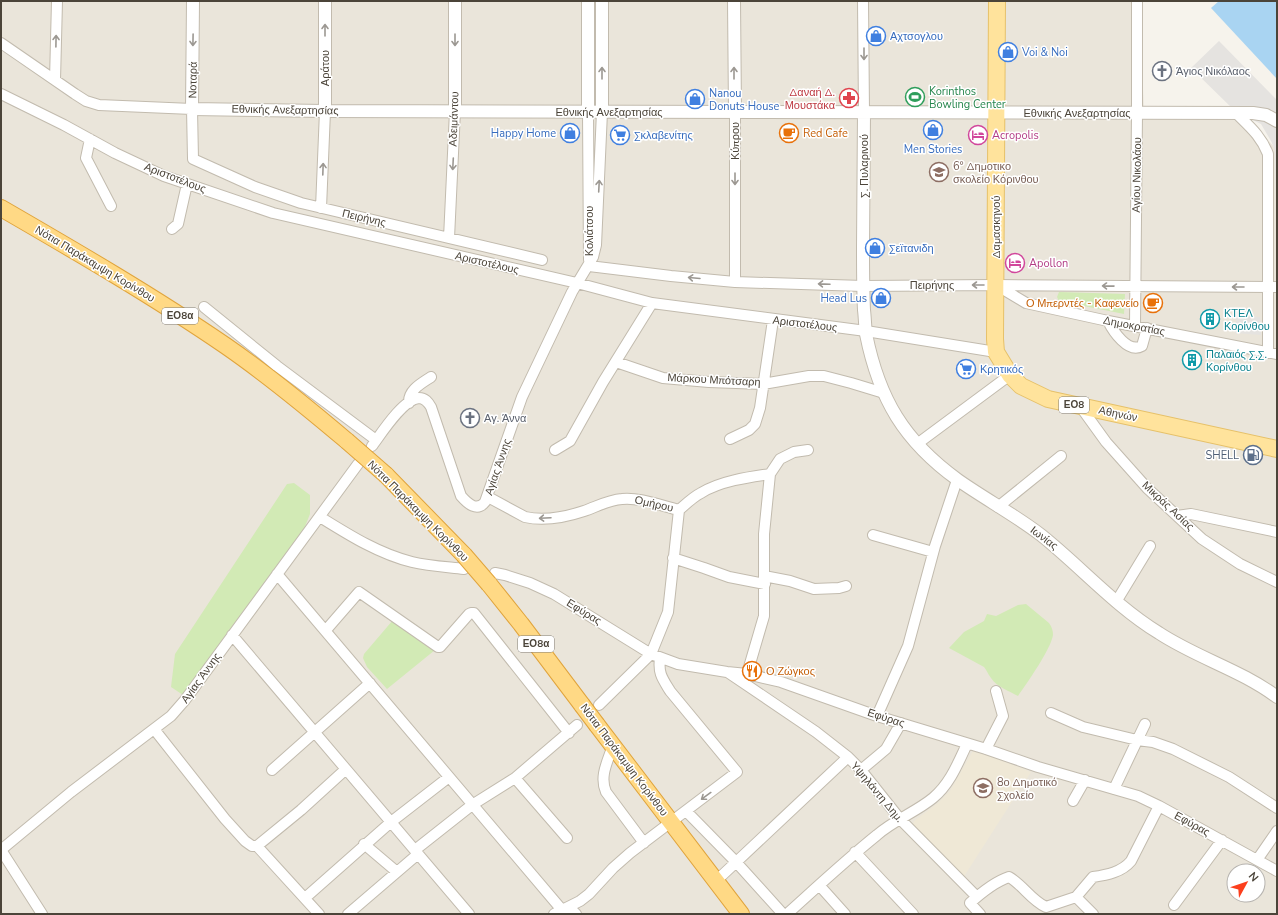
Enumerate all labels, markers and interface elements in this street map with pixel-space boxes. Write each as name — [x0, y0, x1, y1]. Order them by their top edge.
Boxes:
one-way arrow — [321, 24, 329, 37]
shop icon: Αχτσογλου — [865, 25, 887, 47]
place label: Αχτσογλου — [890, 29, 943, 44]
one-way arrow — [189, 33, 197, 46]
one-way arrow — [451, 33, 459, 46]
one-way arrow — [52, 35, 60, 48]
shop icon: Voi & Noi — [997, 41, 1019, 63]
place label: Voi & Noi — [1021, 45, 1068, 60]
one-way arrow — [860, 47, 868, 60]
street label: Αράτου — [318, 50, 333, 86]
church icon: Άγιος Νικόλαος — [1151, 60, 1173, 82]
street label: Νοταρά — [185, 61, 201, 99]
place label: Άγιος Νικόλαος — [1176, 64, 1250, 79]
one-way arrow — [598, 67, 606, 80]
one-way arrow — [730, 67, 738, 80]
place label: Korinthos Bowling Center — [929, 84, 1006, 112]
place label: Δαναή Δ. Μουστάκα — [785, 85, 836, 113]
place label: Nanou Donuts House — [709, 86, 780, 114]
sports icon: Korinthos Bowling Center — [904, 86, 926, 108]
pharmacy icon: Δαναή Δ. Μουστάκα — [838, 87, 860, 109]
shop icon: Nanou Donuts House — [684, 88, 706, 110]
street label: Αδειμάντου — [446, 91, 462, 147]
street label: Εθνικής Ανεξαρτησίας — [231, 102, 339, 118]
street label: Εθνικής Ανεξαρτησίας — [555, 105, 663, 120]
street label: Εθνικής Ανεξαρτησίας — [1023, 106, 1131, 121]
shop icon: Men Stories — [922, 119, 944, 141]
shop icon: Happy Home — [559, 122, 581, 144]
street label: Κύπρου — [728, 122, 743, 160]
cafe icon: Red Cafe — [778, 122, 800, 144]
supermarket icon: Σκλαβενίτης — [609, 124, 631, 146]
hotel icon: Acropolis — [967, 124, 989, 146]
place label: Happy Home — [491, 126, 556, 141]
place label: Red Cafe — [803, 126, 848, 141]
place label: Σκλαβενίτης — [634, 128, 693, 143]
place label: Acropolis — [992, 128, 1039, 143]
street label: Σ. Πυλαρινού — [857, 134, 872, 198]
street label: Αγίου Νικολάου — [1129, 137, 1145, 213]
place label: Men Stories — [904, 142, 962, 157]
one-way arrow — [449, 157, 456, 170]
street label: Αριστοτέλους — [142, 159, 208, 197]
place label: 6° Δημοτικο σκολείο Κόρινθου — [953, 159, 1039, 187]
school or university icon: 6° Δημοτικο σκολείο Κόρινθου — [928, 161, 950, 183]
one-way arrow — [319, 163, 326, 176]
one-way arrow — [731, 172, 739, 185]
one-way arrow — [595, 180, 603, 193]
street label: Δαμασκηνού — [989, 196, 1004, 258]
street label: Πειρήνης — [341, 206, 387, 230]
street label: Κολιάτσου — [582, 206, 597, 256]
street label: Νότια Παράκαμψη Κορίνθου — [32, 222, 158, 306]
shop icon: Σεϊτανιδη — [864, 237, 886, 259]
place label: Σεϊτανιδη — [889, 241, 934, 256]
street label: Αριστοτέλους — [454, 248, 520, 278]
hotel icon: Apollon — [1004, 252, 1026, 274]
place label: Apollon — [1029, 256, 1068, 271]
one-way arrow — [688, 275, 701, 282]
street label: Πειρήνης — [910, 278, 954, 293]
one-way arrow — [818, 281, 831, 288]
one-way arrow — [972, 281, 985, 289]
one-way arrow — [1102, 282, 1115, 290]
one-way arrow — [1232, 283, 1245, 291]
shop icon: Head Lus — [870, 287, 892, 309]
place label: Head Lus — [820, 291, 867, 306]
cafe icon: Ο Μπερντές - Καφενείο — [1142, 292, 1164, 314]
place label: Ο Μπερντές - Καφενείο — [1026, 296, 1139, 311]
place label: ΚΤΕΛ Κορίνθου — [1224, 306, 1270, 334]
road number: ΕΟ8α — [162, 308, 198, 324]
building icon: ΚΤΕΛ Κορίνθου — [1199, 308, 1221, 330]
street label: Αριστοτέλους — [772, 313, 838, 335]
street label: Δημοκρατίας — [1102, 313, 1166, 339]
place label: Παλαιός Σ.Σ. Κορίνθου — [1206, 347, 1267, 375]
building icon: Παλαιός Σ.Σ. Κορίνθου — [1181, 349, 1203, 371]
supermarket icon: Κρητικός — [955, 358, 977, 380]
place label: Κρητικός — [980, 362, 1023, 377]
street label: Μάρκου Μπότσαρη — [667, 370, 761, 390]
road number: ΕΟ8 — [1059, 397, 1089, 413]
street label: Αθηνών — [1097, 403, 1139, 426]
church icon: Αγ. Άννα — [459, 407, 481, 429]
place label: Αγ. Άννα — [484, 411, 527, 426]
street label: Αγίας Άννης — [481, 437, 515, 497]
fuel station icon: SHELL — [1242, 444, 1264, 466]
place label: SHELL — [1206, 448, 1239, 463]
street label: Νότια Παράκαμψη Κορίνθου — [364, 457, 472, 565]
street label: Μικράς Ασίας — [1139, 478, 1197, 534]
street label: Ομήρου — [633, 492, 675, 516]
one-way arrow — [539, 514, 552, 521]
street label: Ιωνίας — [1027, 523, 1061, 553]
street label: Εφύρας — [564, 595, 604, 629]
road number: ΕΟ8α — [518, 636, 554, 652]
street label: Αγίας Άννης — [178, 650, 224, 706]
restaurant icon: Ο Ζώγκος — [741, 660, 763, 682]
place label: Ο Ζώγκος — [766, 664, 815, 679]
street label: Νότια Παράκαμψη Κορίνθου — [577, 701, 671, 819]
street label: Εφύρας — [865, 705, 907, 731]
street label: Υψηλάντη Δημ. — [847, 759, 907, 825]
place label: 8ο Δημοτικό Σχολείο — [997, 775, 1057, 803]
school or university icon: 8ο Δημοτικό Σχολείο — [972, 777, 994, 799]
one-way arrow — [701, 792, 712, 800]
street label: Εφύρας — [1172, 808, 1212, 840]
north arrow — [1226, 863, 1266, 903]
text: N — [1245, 869, 1262, 885]

